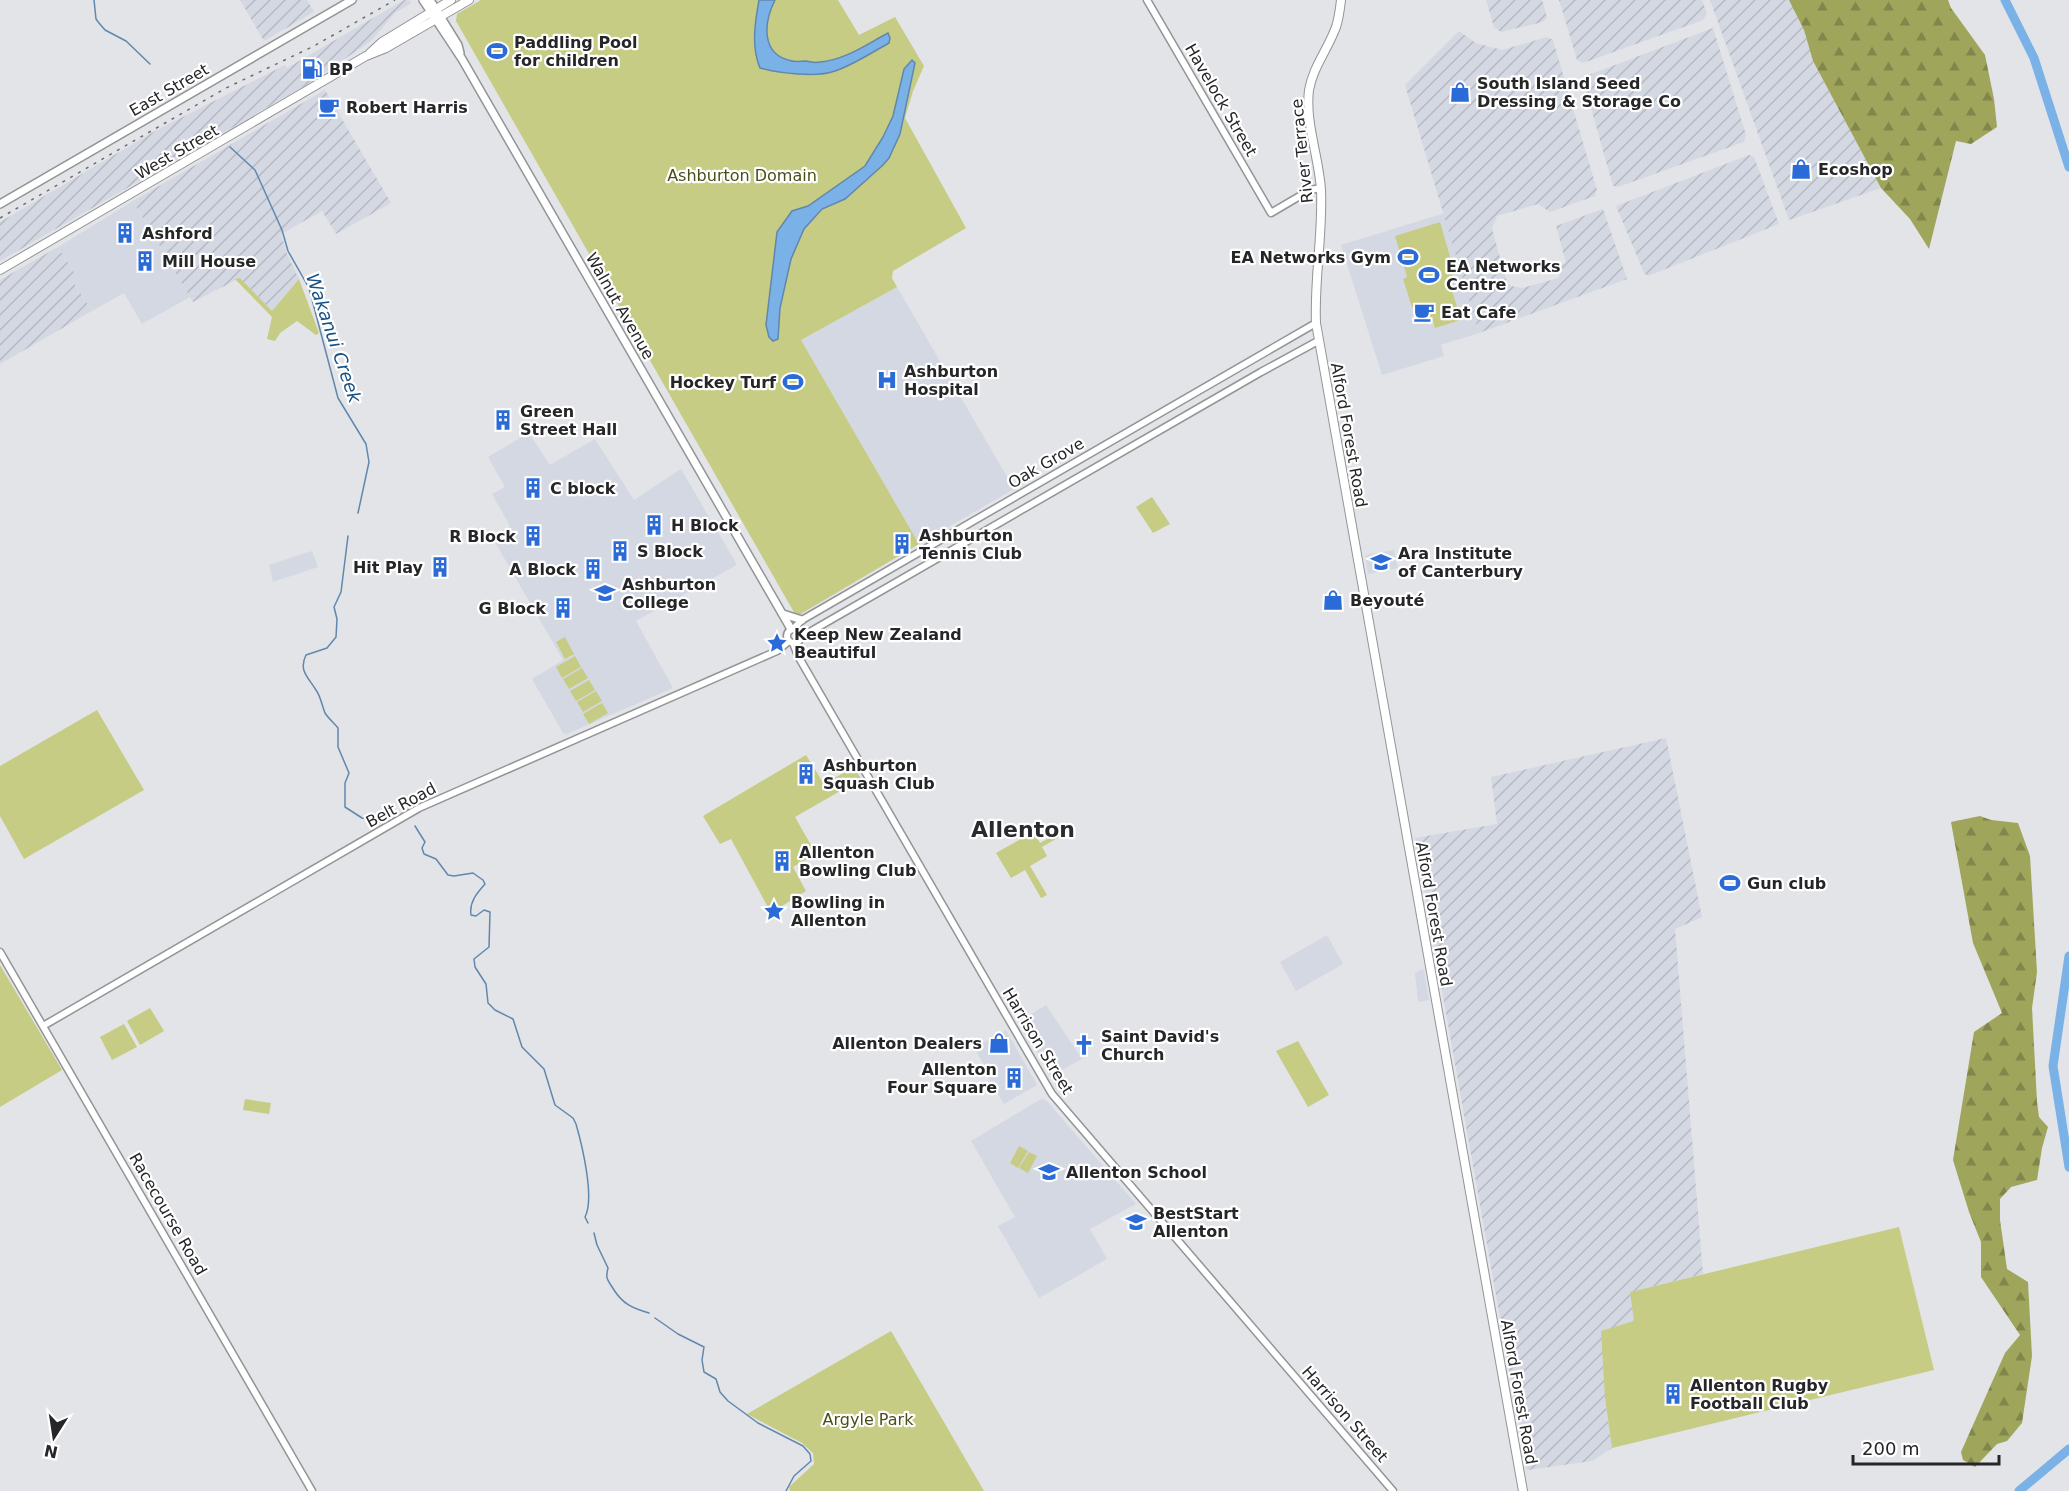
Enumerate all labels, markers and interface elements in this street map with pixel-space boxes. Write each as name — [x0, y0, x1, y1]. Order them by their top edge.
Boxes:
place label: Paddling Pool for children — [514, 33, 638, 70]
sports icon: Paddling Pool for children — [485, 39, 509, 63]
street label: Havelock Street — [1181, 40, 1261, 160]
fuel station icon: BP — [300, 57, 324, 81]
street label: East Street — [126, 60, 212, 120]
place label: BP — [329, 60, 353, 79]
place label: South Island Seed Dressing & Storage Co — [1477, 74, 1681, 111]
shop icon: South Island Seed Dressing & Storage Co — [1448, 80, 1472, 104]
cafe icon: Robert Harris — [317, 95, 341, 119]
place label: Robert Harris — [346, 98, 468, 117]
street label: River Terrace — [1287, 98, 1317, 204]
street label: West Street — [132, 121, 222, 183]
shop icon: Ecoshop — [1789, 157, 1813, 181]
place label: Ecoshop — [1818, 160, 1893, 179]
park label: Ashburton Domain — [667, 166, 817, 185]
building icon: Ashford — [113, 221, 137, 245]
place label: Ashford — [142, 224, 213, 243]
sports icon: EA Networks Gym — [1396, 245, 1420, 269]
place label: EA Networks Gym — [1231, 248, 1391, 267]
building icon: Mill House — [133, 249, 157, 273]
street label: Walnut Avenue — [582, 249, 658, 363]
place label: Mill House — [162, 252, 256, 271]
place label: EA Networks Centre — [1446, 257, 1561, 294]
sports icon: EA Networks Centre — [1417, 263, 1441, 287]
water label: Wakanui Creek — [302, 271, 366, 407]
cafe icon: Eat Cafe — [1412, 300, 1436, 324]
place label: Eat Cafe — [1441, 303, 1516, 322]
street label: Alford Forest Road — [1327, 361, 1371, 509]
place label: Ashburton Hospital — [904, 362, 998, 399]
hospital icon: Ashburton Hospital — [875, 368, 899, 392]
sports icon: Hockey Turf — [781, 370, 805, 394]
place label: Hockey Turf — [670, 373, 777, 392]
place label: Green Street Hall — [520, 402, 617, 439]
building icon: Green Street Hall — [491, 408, 515, 432]
street label: Oak Grove — [1005, 434, 1087, 492]
building icon: C block — [521, 476, 545, 500]
place label: C block — [550, 479, 616, 498]
building icon: H Block — [642, 513, 666, 537]
place label: H Block — [671, 516, 739, 535]
building icon: R Block — [521, 524, 545, 548]
place label: Ashburton Tennis Club — [919, 526, 1022, 563]
place label: R Block — [449, 527, 516, 546]
building icon: Ashburton Tennis Club — [890, 532, 914, 556]
building icon: S Block — [608, 539, 632, 563]
place label: S Block — [637, 542, 703, 561]
place label: Ara Institute of Canterbury — [1398, 544, 1524, 581]
school or university icon: Ara Institute of Canterbury — [1369, 550, 1393, 574]
building icon: Hit Play — [428, 555, 452, 579]
building icon: A Block — [581, 557, 605, 581]
place label: Hit Play — [353, 558, 424, 577]
place label: A Block — [509, 560, 576, 579]
place label: Ashburton College — [622, 575, 716, 612]
school or university icon: Ashburton College — [593, 581, 617, 605]
shop icon: Beyouté — [1321, 588, 1345, 612]
place label: Beyouté — [1350, 591, 1425, 610]
building icon: G Block — [551, 596, 575, 620]
place label: G Block — [479, 599, 546, 618]
place label: Keep New Zealand Beautiful — [794, 625, 962, 662]
place icon: Keep New Zealand Beautiful — [765, 631, 789, 655]
place label: Ashburton Squash Club — [823, 756, 935, 793]
building icon: Ashburton Squash Club — [794, 762, 818, 786]
street label: Belt Road — [363, 779, 439, 831]
district label: Allenton — [971, 817, 1075, 842]
street label: Alford Forest Road — [1412, 840, 1456, 988]
place label: Allenton Bowling Club — [799, 843, 916, 880]
building icon: Allenton Bowling Club — [770, 849, 794, 873]
sports icon: Gun club — [1718, 871, 1742, 895]
place label: Gun club — [1747, 874, 1826, 893]
place label: Bowling in Allenton — [791, 893, 885, 930]
place icon: Bowling in Allenton — [762, 899, 786, 923]
street label: Harrison Street — [999, 984, 1077, 1098]
place label: Saint David's Church — [1101, 1027, 1219, 1064]
shop icon: Allenton Dealers — [987, 1031, 1011, 1055]
church icon: Saint David's Church — [1072, 1033, 1096, 1057]
place label: Allenton Dealers — [832, 1034, 982, 1053]
place label: Allenton Four Square — [887, 1060, 997, 1097]
building icon: Allenton Four Square — [1002, 1066, 1026, 1090]
street label: Racecourse Road — [125, 1150, 211, 1278]
school or university icon: Allenton School — [1037, 1160, 1061, 1184]
place label: Allenton School — [1066, 1163, 1207, 1182]
place label: BestStart Allenton — [1153, 1204, 1239, 1241]
school or university icon: BestStart Allenton — [1124, 1210, 1148, 1234]
street label: Alford Forest Road — [1497, 1318, 1541, 1466]
street label: Harrison Street — [1298, 1362, 1392, 1466]
place label: Allenton Rugby Football Club — [1690, 1376, 1829, 1413]
building icon: Allenton Rugby Football Club — [1661, 1382, 1685, 1406]
north arrow — [24, 1407, 84, 1467]
park label: Argyle Park — [823, 1410, 914, 1429]
scale bar — [1853, 1428, 1998, 1466]
text: 200 m — [1862, 1438, 1920, 1459]
text: N — [42, 1440, 60, 1462]

